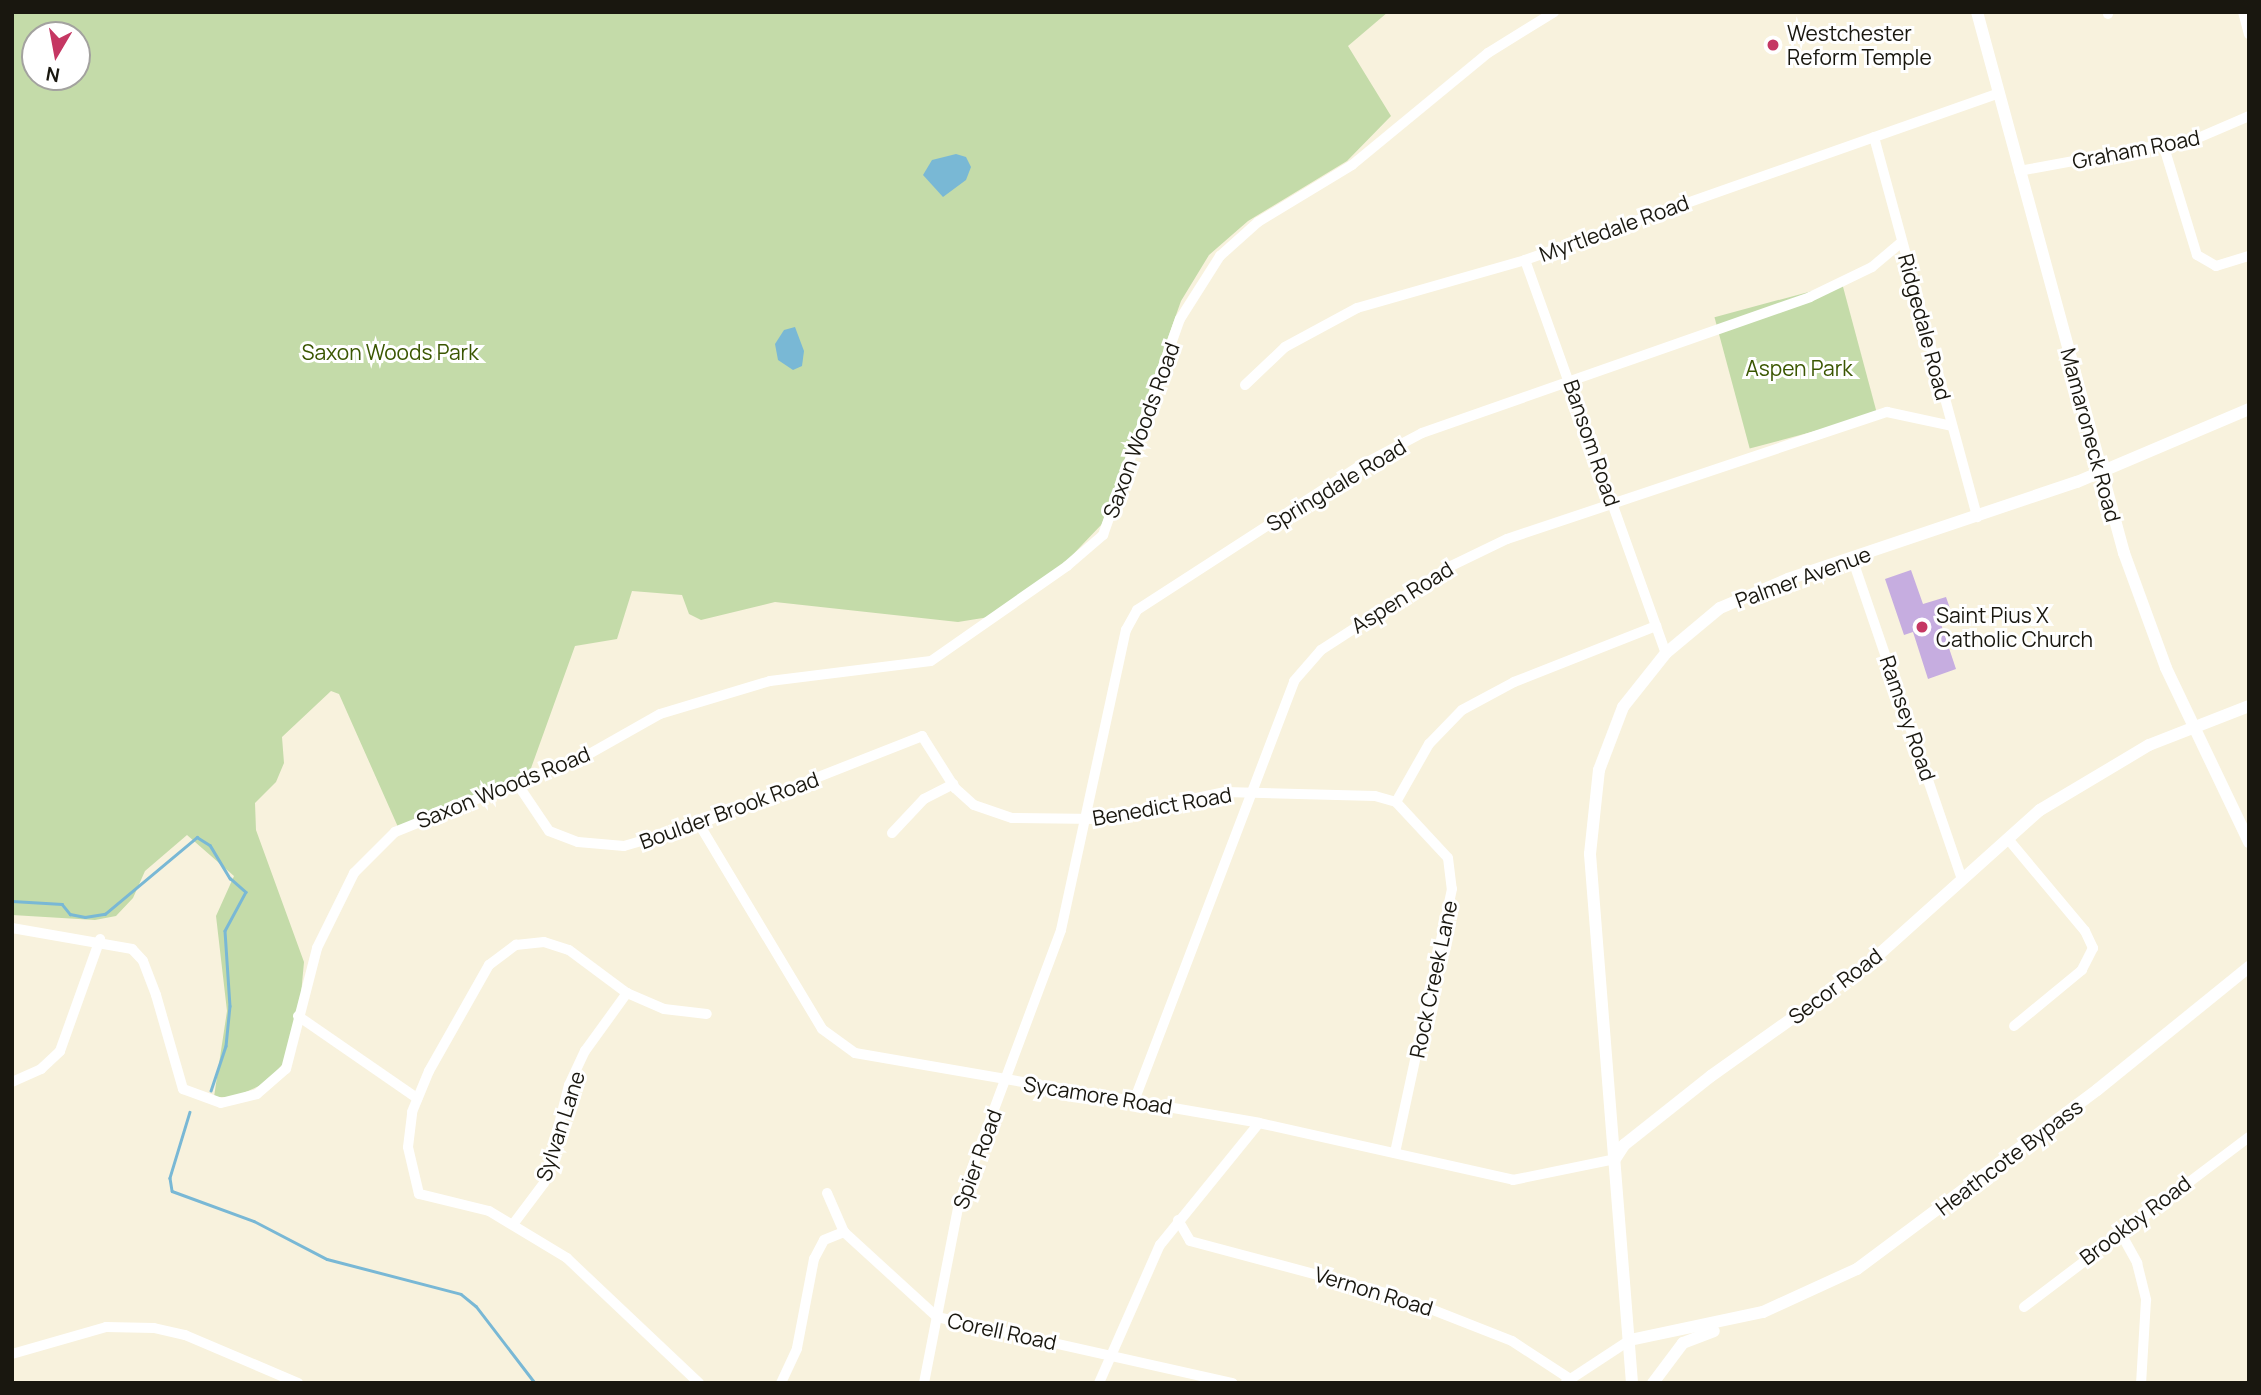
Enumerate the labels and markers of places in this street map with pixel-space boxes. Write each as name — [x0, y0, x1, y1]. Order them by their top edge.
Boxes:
place label: Westchester Reform Temple — [1787, 20, 1932, 70]
marker: Westchester Reform Temple — [1765, 37, 1781, 53]
place label: Saint Pius X Catholic Church — [1936, 602, 2093, 652]
marker: Saint Pius X Catholic Church — [1914, 619, 1930, 635]

